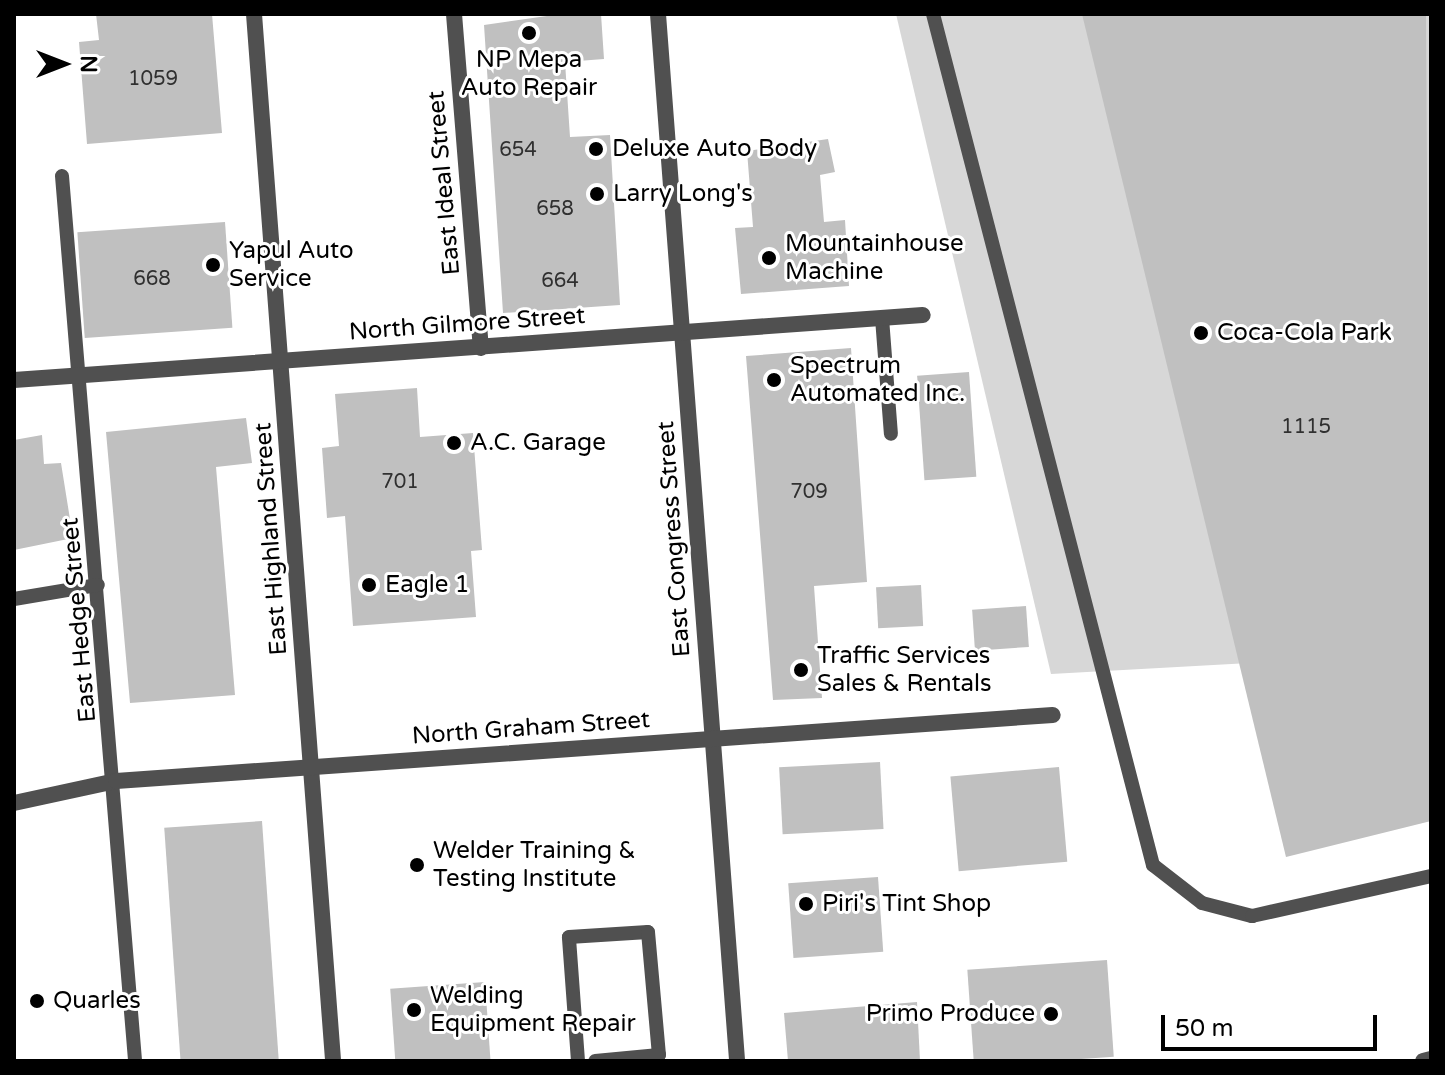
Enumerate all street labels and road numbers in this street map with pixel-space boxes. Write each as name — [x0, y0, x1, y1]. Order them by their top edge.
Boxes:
street label: East Ideal Street — [422, 90, 466, 276]
street label: North Gilmore Street — [348, 301, 586, 347]
street label: East Congress Street — [651, 420, 697, 658]
street label: East Highland Street — [249, 422, 293, 656]
street label: East Hedge Street — [56, 516, 102, 724]
street label: North Graham Street — [411, 705, 651, 751]

